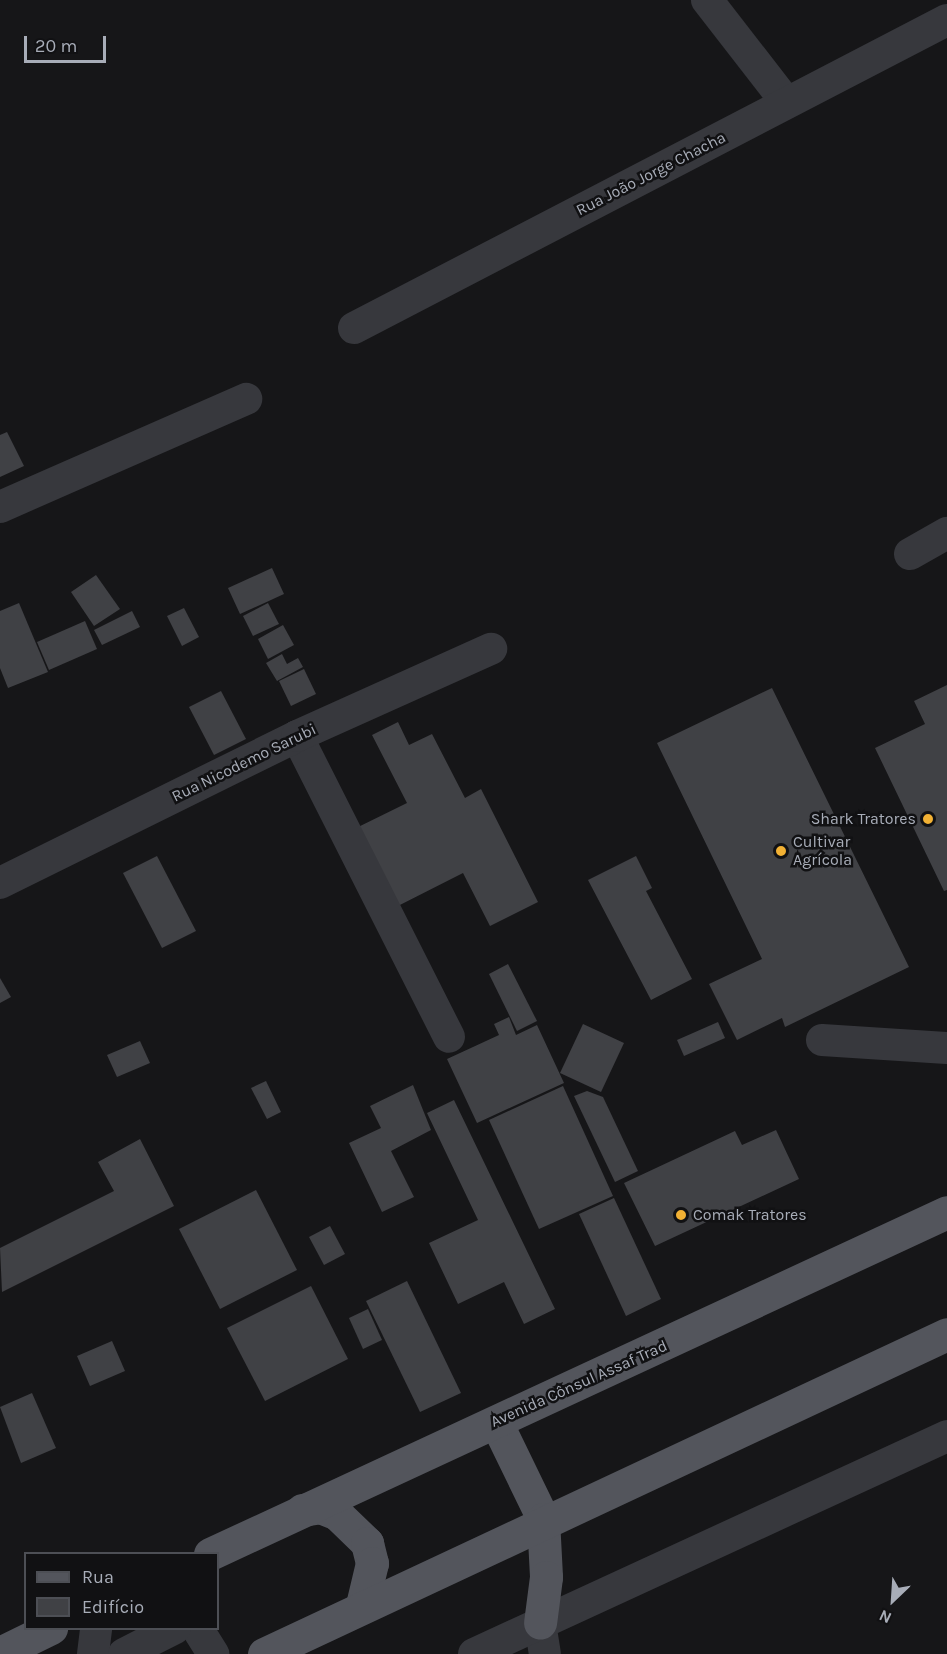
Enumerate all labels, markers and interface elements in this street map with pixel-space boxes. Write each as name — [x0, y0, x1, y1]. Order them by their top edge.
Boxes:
scale bar — [27, 24, 110, 62]
text: 20 m — [35, 35, 77, 57]
street label: Rua João Jorge Chacha — [573, 128, 729, 220]
street label: Rua Nicodemo Sarubi — [169, 720, 319, 806]
place label: Shark Tratores — [811, 809, 916, 829]
marker: Shark Tratores — [921, 812, 935, 826]
place label: Cultivar Agrícola — [793, 832, 852, 870]
marker: Cultivar Agrícola — [774, 844, 788, 858]
place label: Comak Tratores — [693, 1205, 807, 1225]
marker: Comak Tratores — [674, 1208, 688, 1222]
street label: Avenida Cônsul Assaf Trad — [488, 1336, 670, 1432]
legend — [24, 1552, 219, 1630]
text: Rua — [82, 1566, 114, 1588]
north arrow — [863, 1570, 923, 1630]
text: Edifício — [82, 1596, 144, 1618]
text: N — [876, 1606, 894, 1628]

